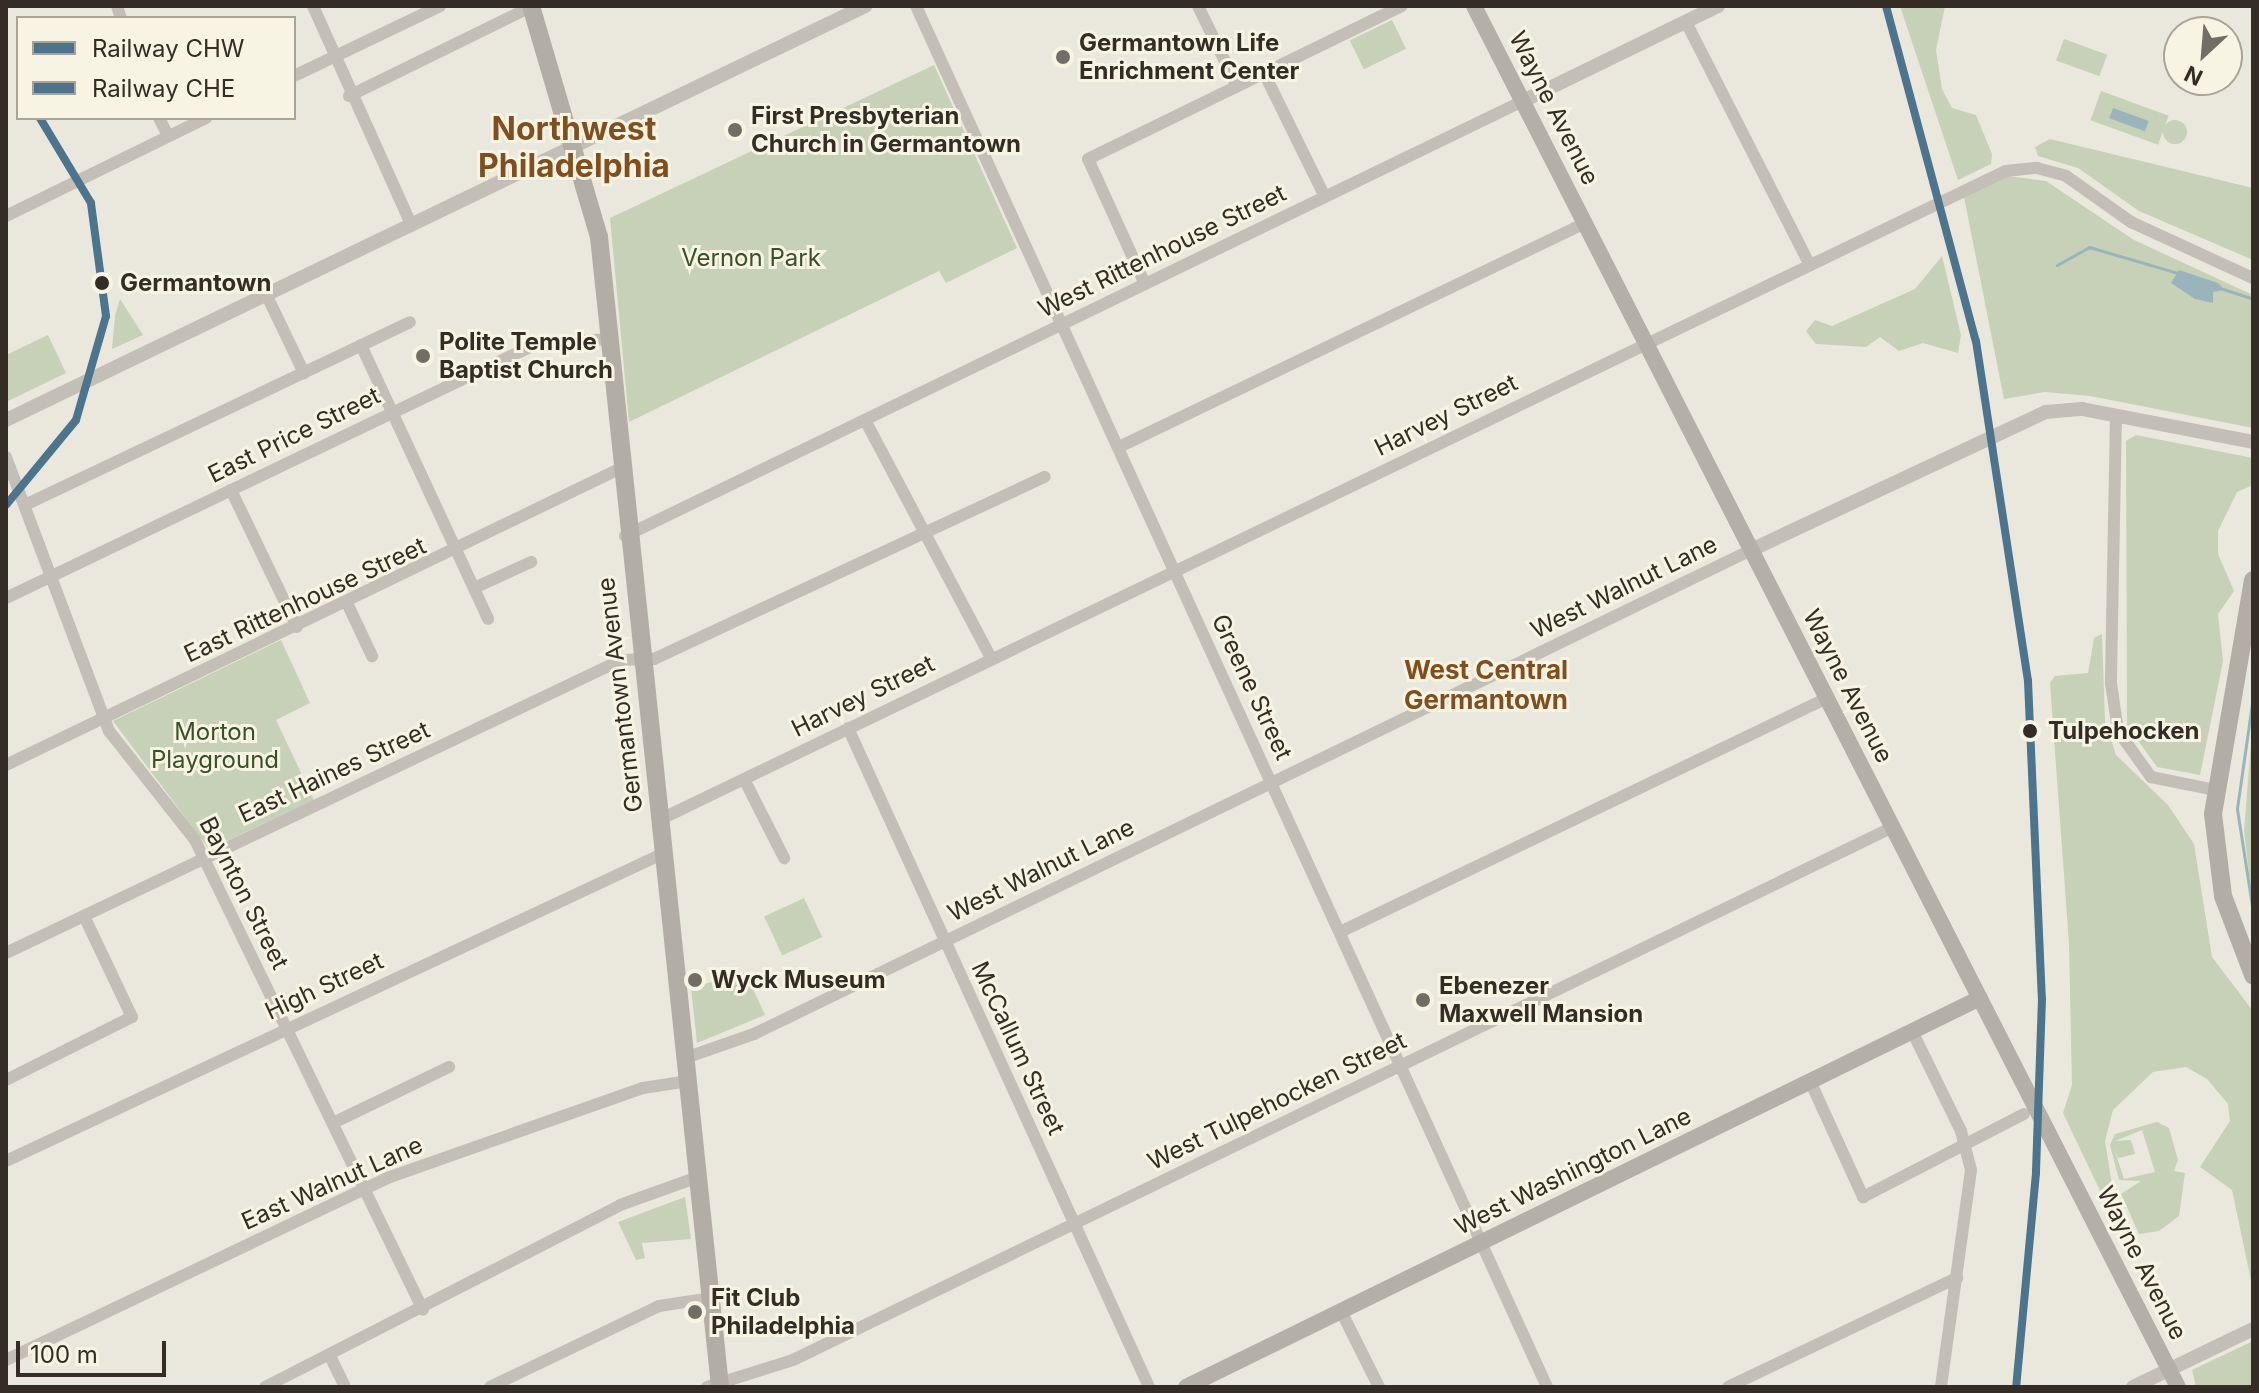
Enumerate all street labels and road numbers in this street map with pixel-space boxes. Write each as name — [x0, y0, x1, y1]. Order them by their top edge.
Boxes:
street label: Wayne Avenue — [1503, 26, 1605, 190]
street label: West Rittenhouse Street — [1033, 178, 1291, 324]
street label: Harvey Street — [1370, 368, 1522, 462]
street label: East Price Street — [203, 381, 385, 489]
street label: West Walnut Lane — [1526, 529, 1722, 645]
street label: East Rittenhouse Street — [180, 531, 430, 669]
street label: Germantown Avenue — [591, 576, 649, 814]
street label: Wayne Avenue — [1797, 604, 1899, 768]
street label: Greene Street — [1206, 610, 1298, 764]
street label: Harvey Street — [787, 649, 939, 743]
street label: East Haines Street — [234, 715, 434, 829]
street label: Baynton Street — [193, 812, 295, 974]
street label: West Walnut Lane — [943, 812, 1139, 928]
street label: High Street — [260, 946, 388, 1026]
street label: McCallum Street — [965, 957, 1071, 1139]
street label: West Tulpehocken Street — [1143, 1026, 1411, 1176]
street label: West Washington Lane — [1450, 1101, 1696, 1241]
street label: East Walnut Lane — [237, 1130, 427, 1236]
street label: Wayne Avenue — [2091, 1181, 2193, 1345]

